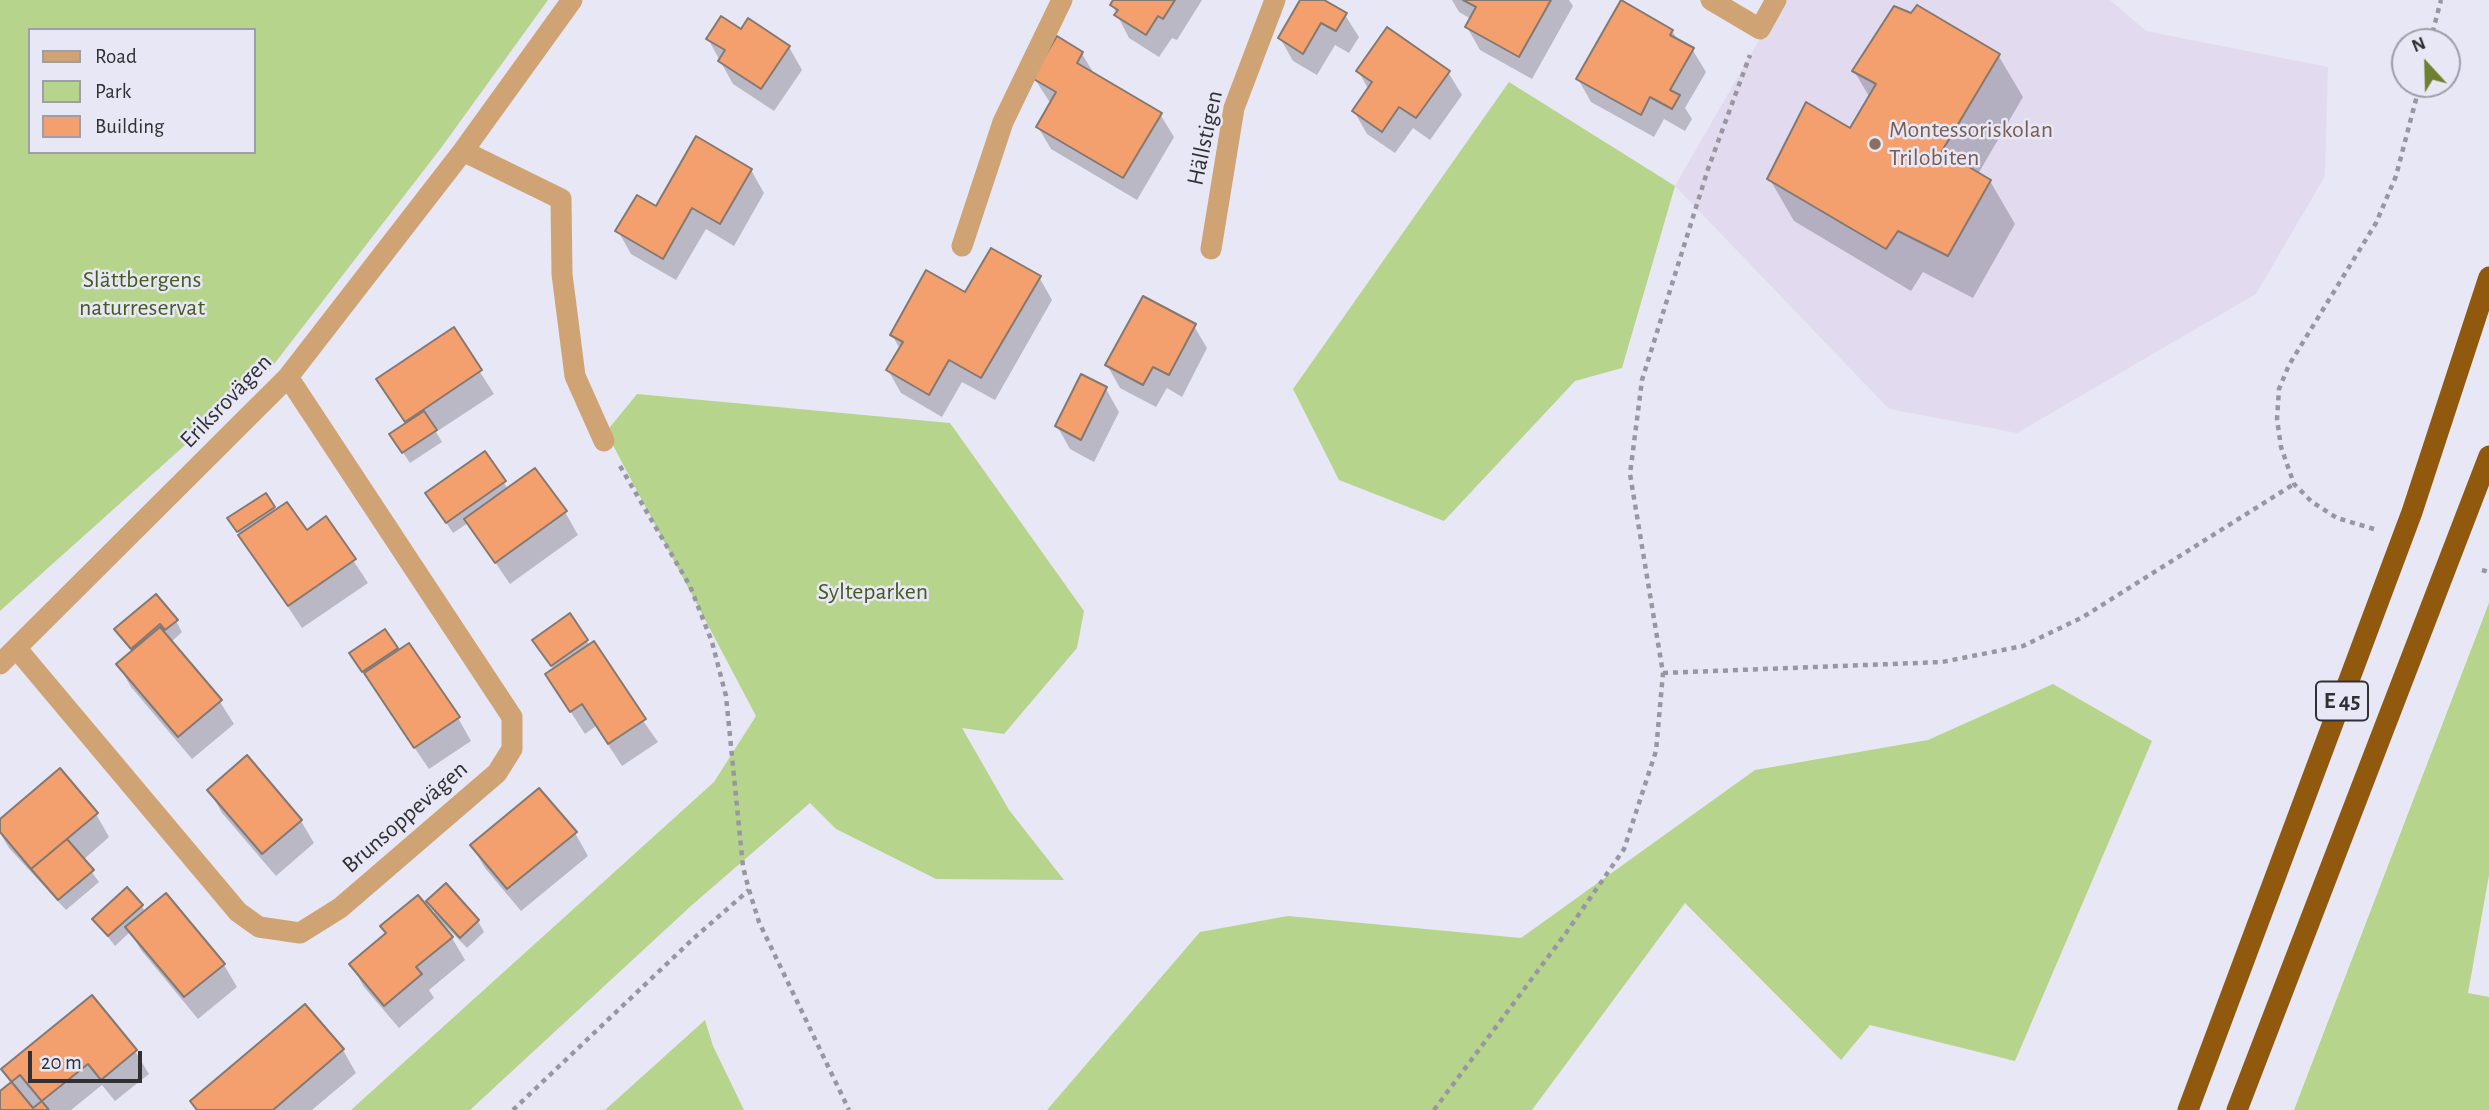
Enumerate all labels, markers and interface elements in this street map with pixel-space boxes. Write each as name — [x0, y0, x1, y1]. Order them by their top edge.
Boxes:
legend — [28, 28, 256, 154]
north arrow — [2391, 28, 2461, 98]
text: N — [2409, 34, 2428, 56]
text: Road — [95, 46, 137, 67]
text: Park — [95, 81, 131, 102]
street label: Hällstigen — [1181, 88, 1229, 188]
text: Building — [95, 116, 164, 137]
place label: Montessoriskolan Trilobiten — [1889, 116, 2053, 172]
marker: Montessoriskolan Trilobiten — [1867, 136, 1883, 152]
park label: Slättbergens naturreservat — [79, 266, 205, 322]
street label: Eriksrovägen — [174, 348, 278, 454]
park label: Sylteparken — [818, 578, 928, 606]
road number: E 45 — [2316, 681, 2368, 720]
street label: Brunsoppevägen — [336, 755, 474, 879]
scale bar — [32, 1036, 145, 1080]
text: 20 m — [41, 1052, 82, 1073]

